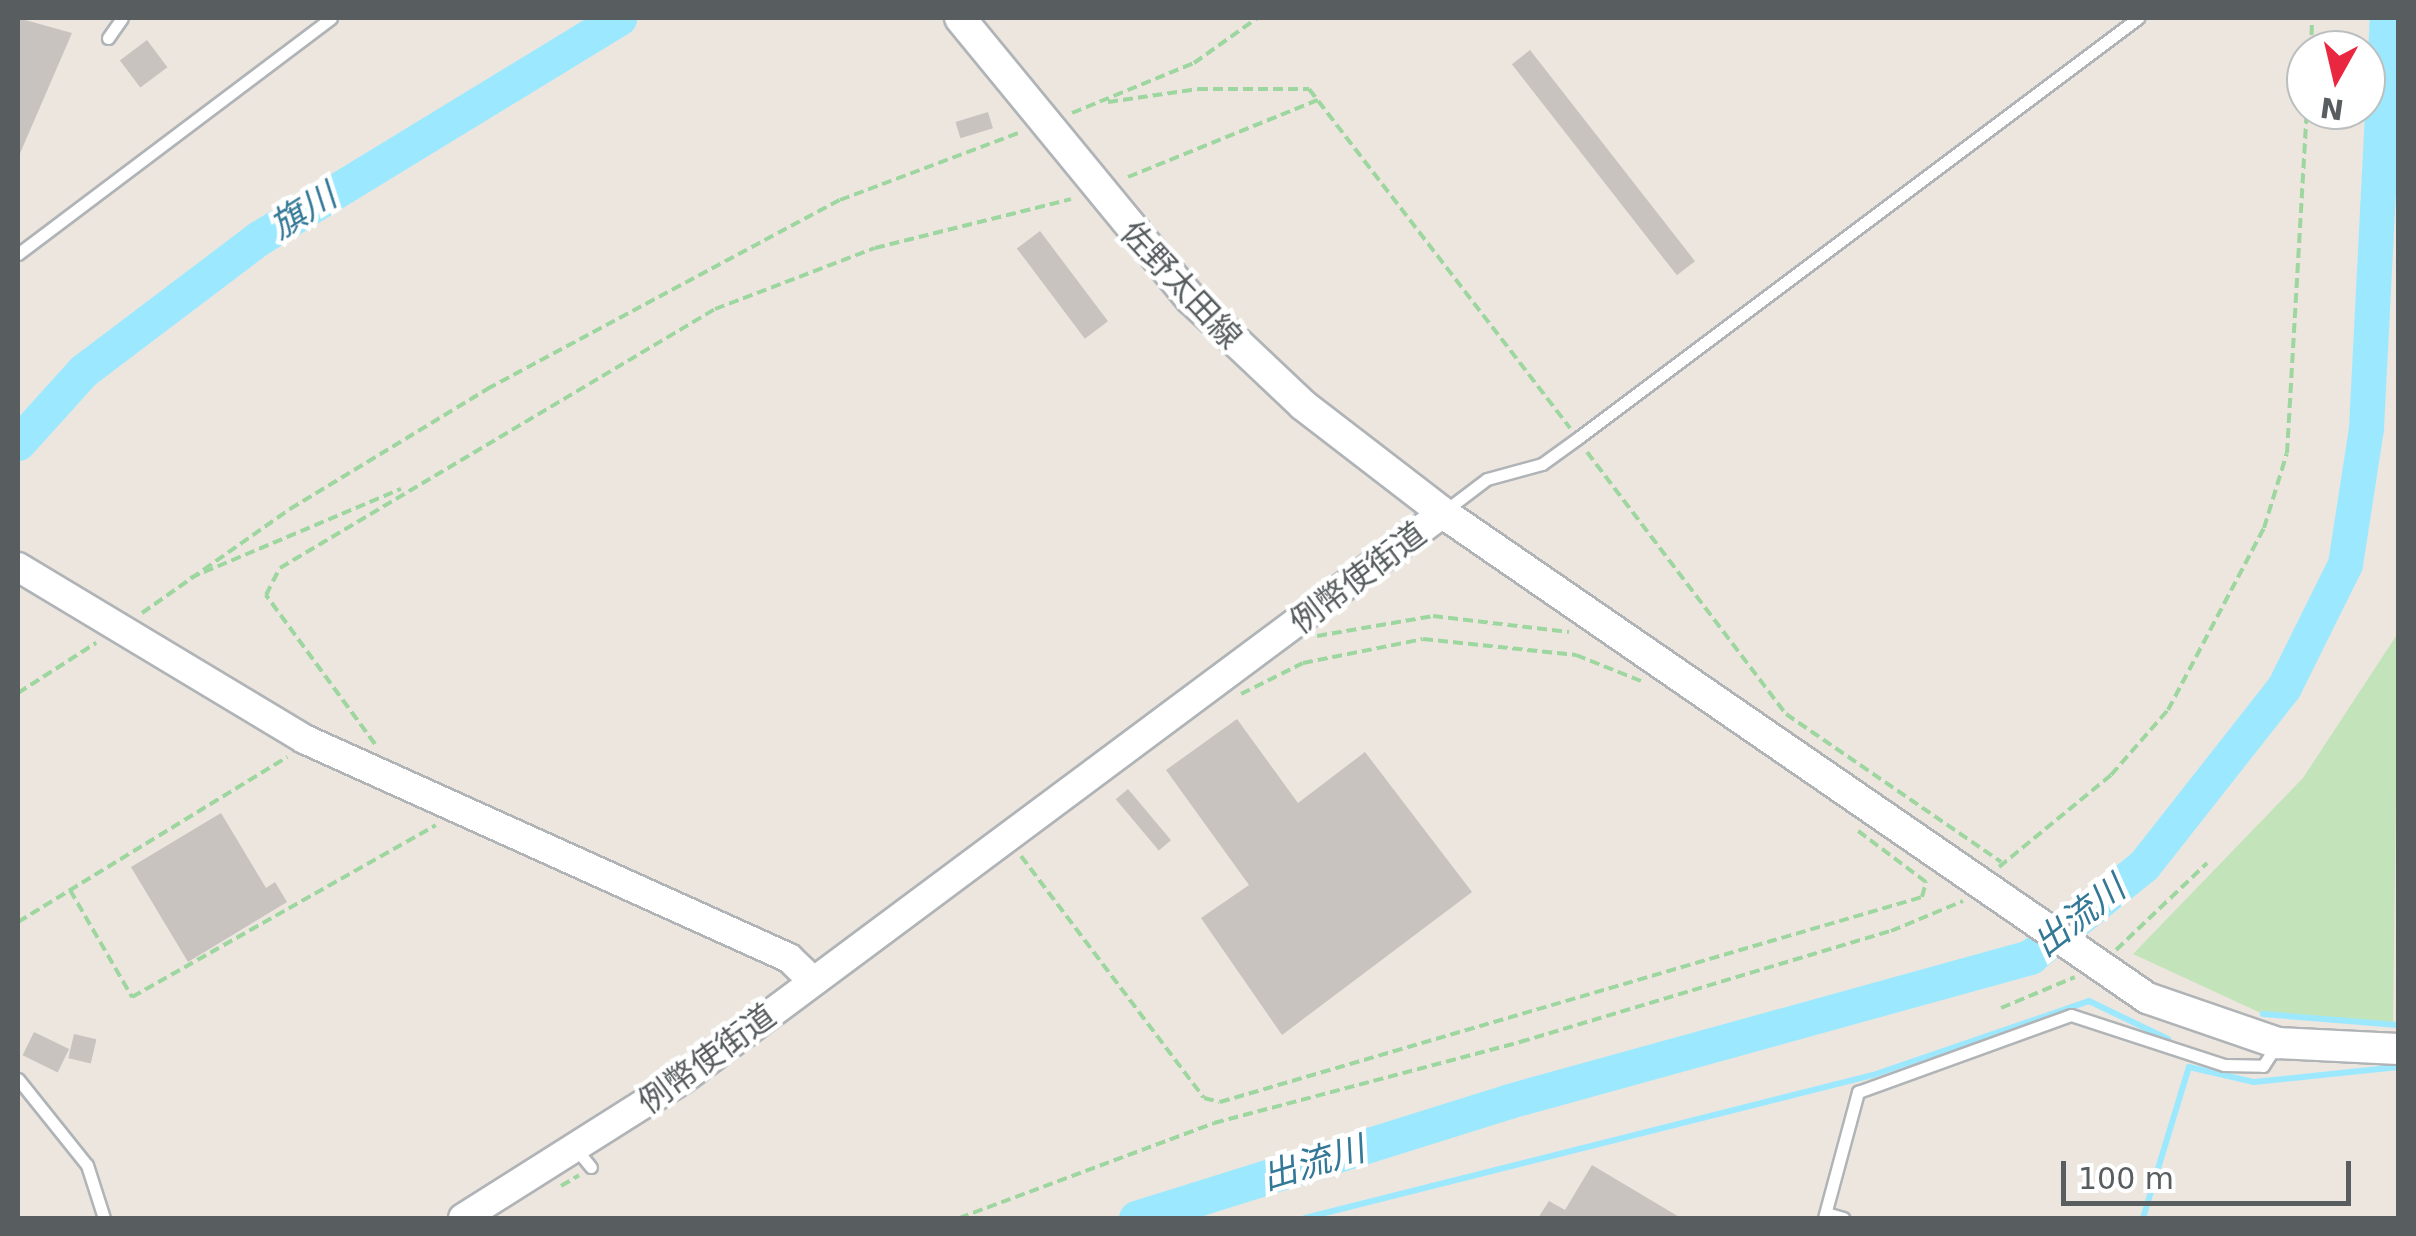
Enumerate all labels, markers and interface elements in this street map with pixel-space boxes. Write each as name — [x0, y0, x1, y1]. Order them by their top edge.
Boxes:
north arrow — [2286, 30, 2386, 130]
text: N — [2318, 90, 2346, 126]
water label: 旗川 — [262, 175, 344, 247]
street label: 佐野太田線 — [1112, 213, 1250, 357]
street label: 例幣使街道 — [1283, 515, 1433, 641]
water label: 出流川 — [2025, 867, 2133, 965]
street label: 例幣使街道 — [631, 996, 783, 1122]
water label: 出流川 — [1257, 1128, 1369, 1198]
scale bar — [2066, 1141, 2356, 1203]
text: 100 m — [2078, 1161, 2174, 1196]

